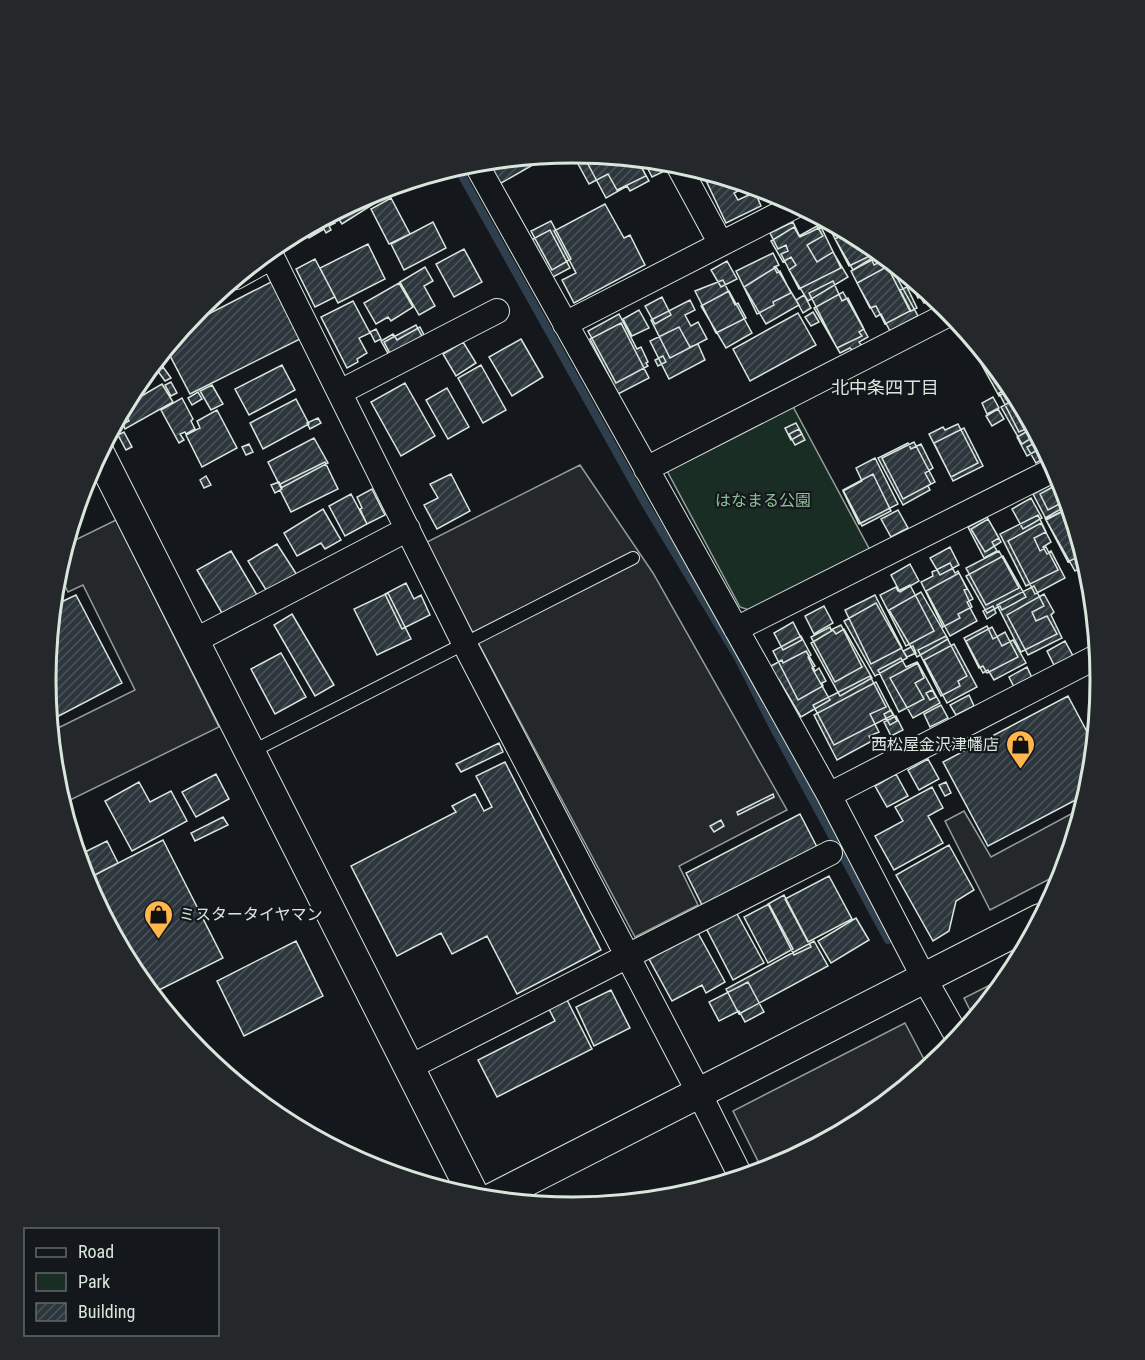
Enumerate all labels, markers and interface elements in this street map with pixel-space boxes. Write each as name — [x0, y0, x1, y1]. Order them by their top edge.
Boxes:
district label: 北中条四丁目 — [831, 377, 939, 398]
park label: はなまる公園 — [715, 491, 811, 510]
shop icon: 西松屋金沢津幡店 — [1004, 728, 1036, 770]
place label: 西松屋金沢津幡店 — [871, 735, 999, 754]
shop icon: ミスタータイヤマン — [142, 898, 174, 940]
place label: ミスタータイヤマン — [179, 905, 323, 924]
legend — [24, 1228, 219, 1336]
text: Road — [78, 1241, 114, 1262]
text: Park — [78, 1271, 110, 1292]
text: Building — [78, 1301, 135, 1322]

